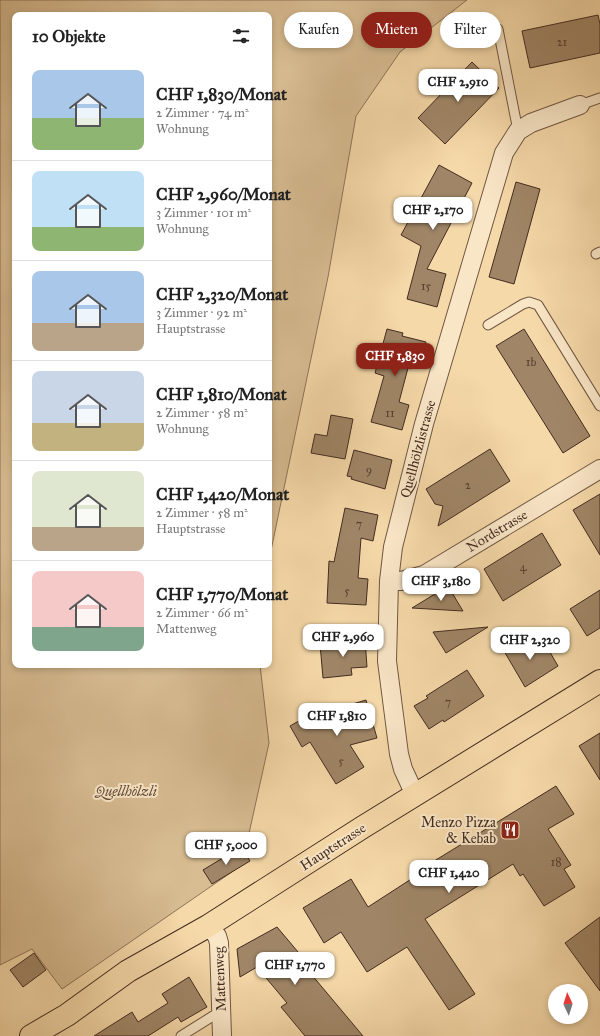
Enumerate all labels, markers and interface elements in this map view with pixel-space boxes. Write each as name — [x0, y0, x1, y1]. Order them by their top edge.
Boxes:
chip: Kaufen — [284, 12, 353, 48]
chip: Mieten — [361, 12, 432, 48]
chip: Filter — [440, 12, 501, 48]
icon: filters — [230, 25, 252, 47]
text: 10 Objekte — [32, 26, 106, 47]
house number: 21 — [557, 35, 568, 49]
pin: CHF 2,910 — [412, 69, 504, 103]
text: CHF 2,910 — [428, 74, 488, 90]
text: CHF 1,830/Monat — [156, 84, 287, 105]
icon: home — [64, 86, 112, 134]
text: 2 Zimmer · 74 m² — [156, 105, 249, 121]
text: Wohnung — [156, 121, 209, 137]
text: CHF 2,960/Monat — [156, 184, 291, 205]
icon: home — [64, 187, 112, 235]
pin: CHF 2,170 — [387, 197, 479, 231]
text: CHF 2,170 — [402, 202, 464, 218]
text: 3 Zimmer · 101 m² — [156, 205, 251, 221]
text: Wohnung — [156, 221, 209, 237]
house number: 15 — [421, 279, 432, 293]
text: CHF 2,320/Monat — [156, 284, 288, 305]
icon: home — [64, 287, 112, 335]
text: 3 Zimmer · 92 m² — [156, 305, 247, 321]
text: Hauptstrasse — [156, 321, 225, 337]
pin: CHF 1,830 — [349, 343, 441, 377]
text: CHF 1,830 — [365, 348, 425, 364]
house number: 1b — [526, 355, 536, 369]
text: CHF 1,810/Monat — [156, 384, 287, 405]
icon: home — [64, 387, 112, 435]
street label: Quellhölzlistrasse — [397, 398, 439, 500]
text: 2 Zimmer · 58 m² — [156, 405, 248, 421]
house number: 11 — [385, 406, 395, 420]
text: Wohnung — [156, 421, 209, 437]
house number: 9 — [366, 463, 372, 477]
house number: 2 — [465, 478, 471, 492]
text: CHF 1,420/Monat — [156, 484, 289, 505]
icon: home — [64, 487, 112, 535]
text: 2 Zimmer · 58 m² — [156, 505, 248, 521]
street label: Nordstrasse — [463, 506, 531, 556]
house number: 7 — [356, 517, 362, 531]
text: Hauptstrasse — [156, 521, 225, 537]
house number: 4 — [520, 560, 527, 574]
pin: CHF 3,180 — [395, 568, 487, 602]
text: CHF 3,180 — [411, 573, 471, 589]
text: CHF 1,770/Monat — [156, 584, 288, 605]
house number: 5 — [344, 584, 350, 598]
icon: home — [64, 587, 112, 635]
text: 2 Zimmer · 66 m² — [156, 605, 248, 621]
text: Mattenweg — [156, 621, 216, 637]
pin: CHF 2,960 — [297, 624, 389, 658]
pin: CHF 2,320 — [484, 627, 576, 661]
text: CHF 2,960 — [312, 629, 374, 645]
text: CHF 2,320 — [500, 632, 560, 648]
house number: 7 — [445, 695, 451, 709]
pin: CHF 1,810 — [291, 703, 383, 737]
text: CHF 1,810 — [307, 708, 367, 724]
house number: 5 — [338, 754, 344, 768]
park label: Quellhölzli — [94, 783, 157, 800]
place label: Menzo Pizza & Kebab — [421, 814, 496, 847]
street label: Hauptstrasse — [297, 819, 369, 874]
restaurant icon: Menzo Pizza & Kebab — [499, 819, 521, 841]
pin: CHF 5,000 — [180, 832, 272, 866]
text: CHF 5,000 — [194, 837, 258, 853]
house number: 18 — [550, 855, 562, 869]
pin: CHF 1,420 — [403, 860, 495, 894]
text: CHF 1,420 — [418, 865, 480, 881]
street label: Mattenweg — [210, 946, 230, 1012]
pin: CHF 1,770 — [249, 952, 341, 986]
text: CHF 1,770 — [265, 957, 325, 973]
north arrow — [548, 984, 588, 1024]
map controls — [548, 984, 588, 1024]

